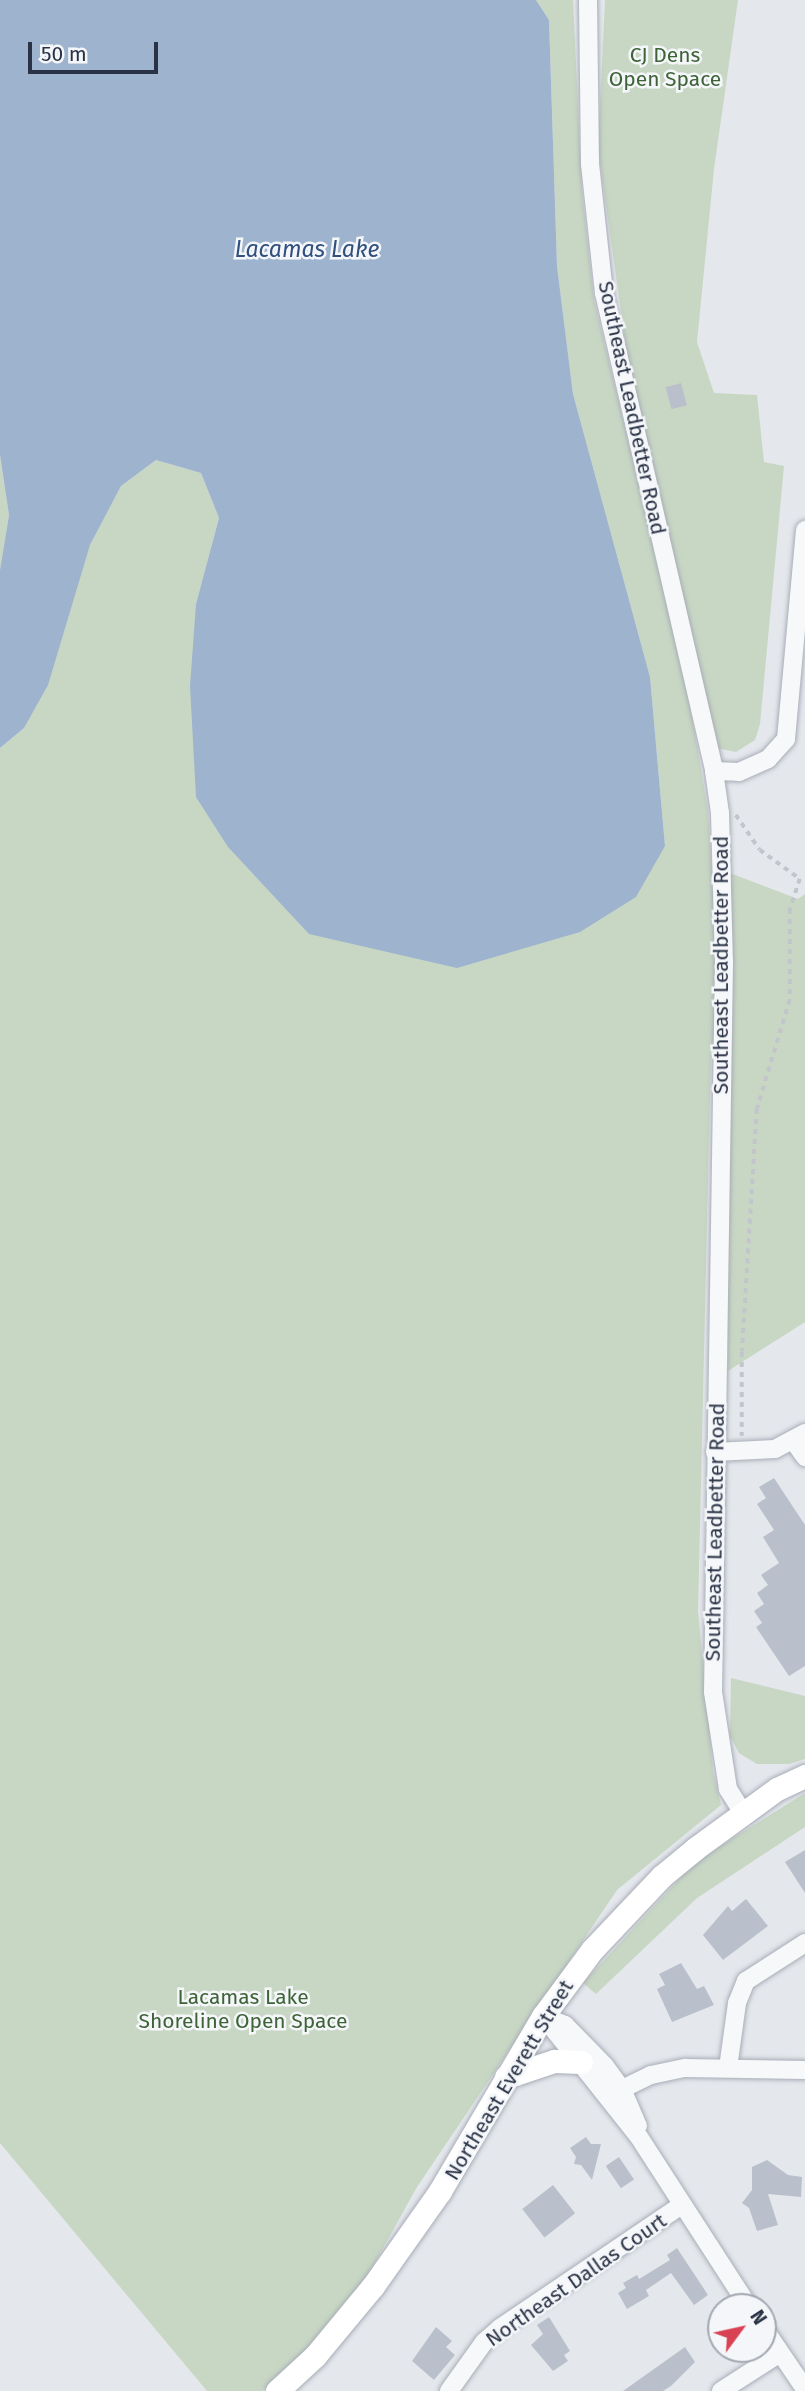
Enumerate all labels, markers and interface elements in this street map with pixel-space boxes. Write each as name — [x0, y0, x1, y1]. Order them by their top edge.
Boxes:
scale bar — [32, 28, 161, 72]
text: 50 m — [41, 41, 87, 67]
park label: CJ Dens Open Space — [609, 42, 721, 92]
water label: Lacamas Lake — [235, 235, 379, 263]
street label: Southeast Leadbetter Road — [593, 279, 671, 537]
street label: Southeast Leadbetter Road — [708, 836, 734, 1094]
street label: Southeast Leadbetter Road — [700, 1402, 730, 1662]
street label: Northeast Everett Street — [439, 1975, 579, 2185]
park label: Lacamas Lake Shoreline Open Space — [139, 1984, 347, 2034]
street label: Northeast Dallas Court — [481, 2208, 671, 2352]
north arrow — [707, 2293, 777, 2363]
text: N — [745, 2306, 771, 2329]

